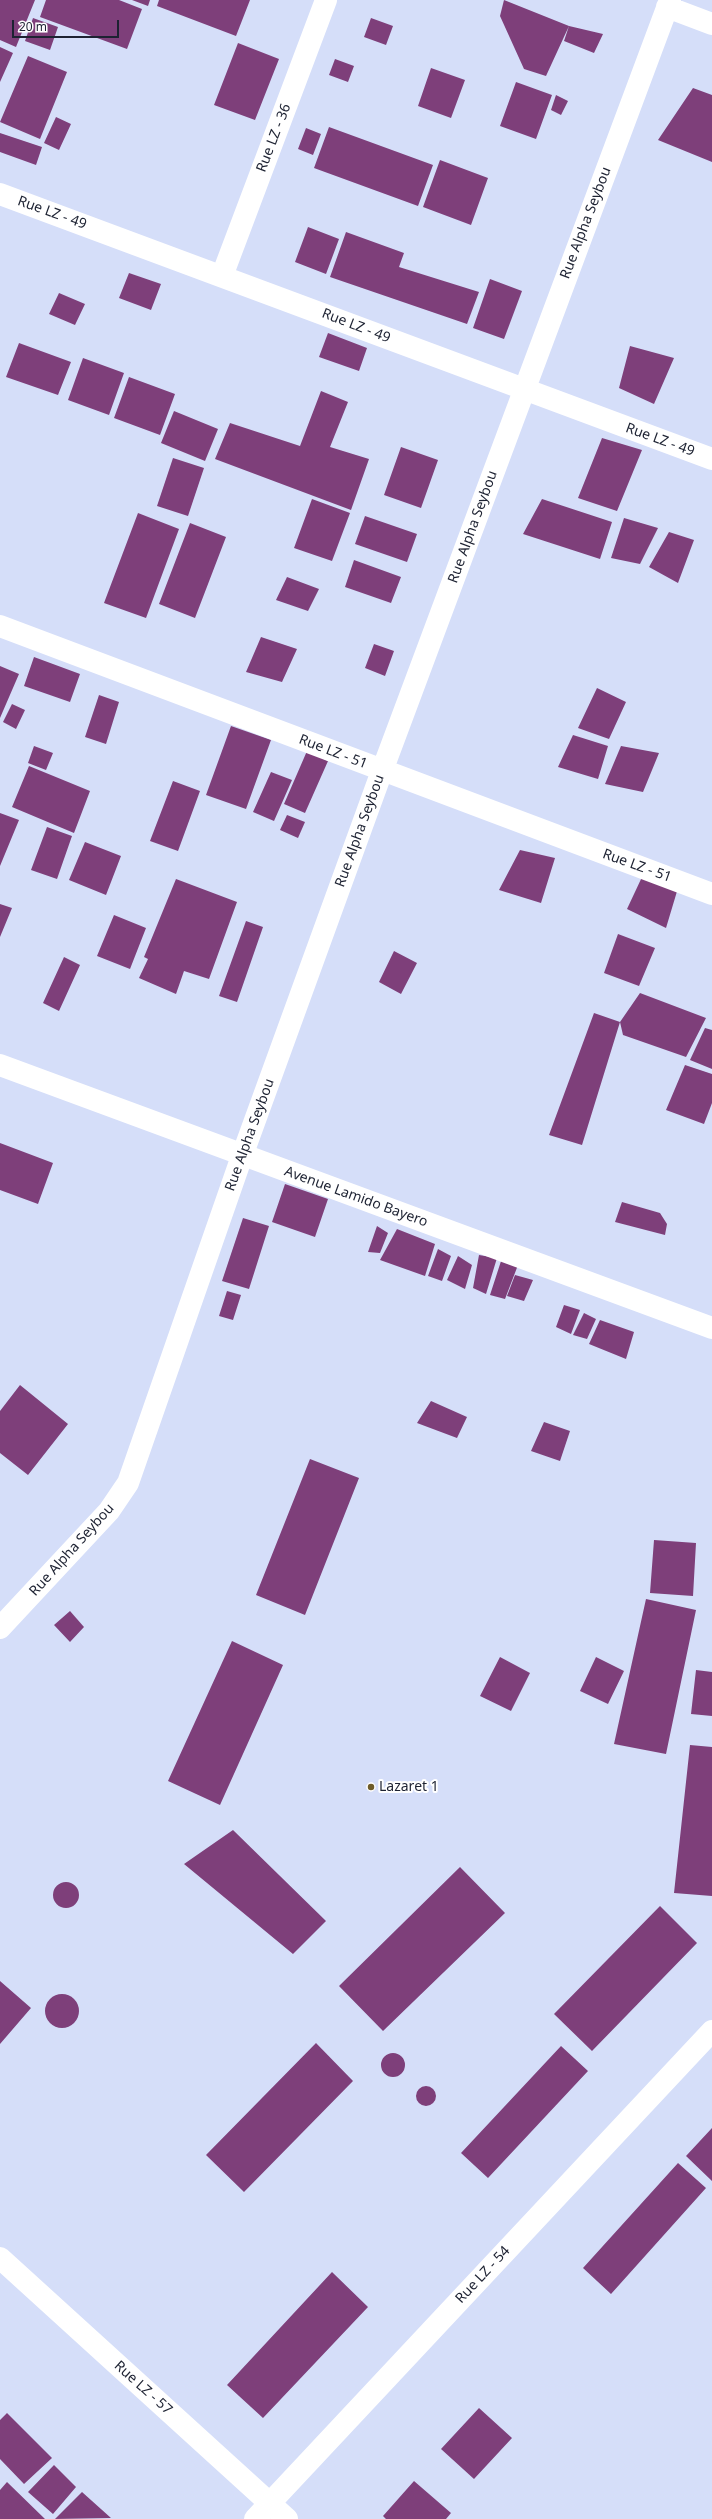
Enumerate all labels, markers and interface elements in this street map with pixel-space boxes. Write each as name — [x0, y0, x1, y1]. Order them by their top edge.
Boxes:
scale bar — [14, 12, 121, 38]
text: 20 m — [19, 18, 47, 35]
street label: Rue LZ - 36 — [253, 101, 295, 175]
street label: Rue Alpha Seybou — [557, 165, 615, 281]
street label: Rue LZ - 49 — [15, 193, 89, 233]
street label: Rue LZ - 49 — [319, 305, 393, 347]
street label: Rue LZ - 49 — [623, 420, 697, 460]
street label: Rue Alpha Seybou — [445, 469, 501, 585]
street label: Rue LZ - 51 — [296, 731, 370, 773]
street label: Rue Alpha Seybou — [332, 773, 388, 889]
street label: Rue LZ - 51 — [600, 846, 674, 886]
street label: Rue Alpha Seybou — [222, 1077, 278, 1193]
street label: Avenue Lamido Bayero — [282, 1163, 430, 1231]
street label: Rue Alpha Seybou — [26, 1500, 118, 1600]
place label: Lazaret 1 — [379, 1779, 439, 1795]
marker: Lazaret 1 — [366, 1782, 376, 1792]
street label: Rue LZ - 54 — [452, 2243, 514, 2307]
street label: Rue LZ - 57 — [111, 2358, 175, 2418]

